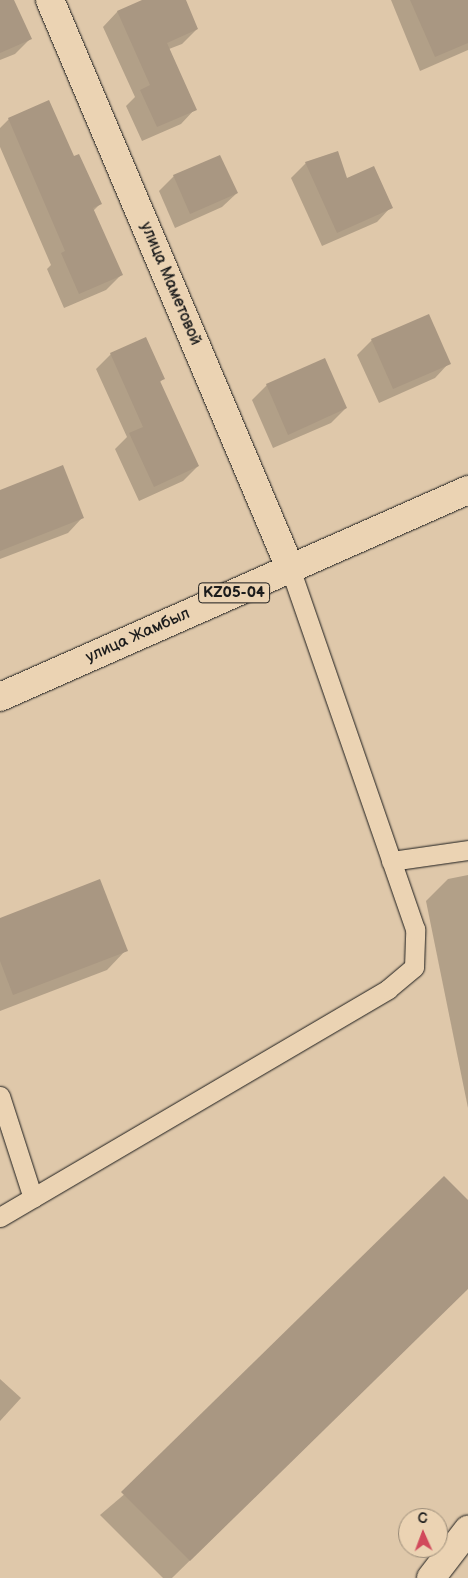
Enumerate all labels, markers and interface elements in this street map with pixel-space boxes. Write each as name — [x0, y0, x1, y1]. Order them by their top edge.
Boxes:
street label: улица Маметовой — [135, 219, 205, 349]
road number: KZ05-04 — [198, 580, 270, 606]
street label: улица Жамбыл — [83, 604, 193, 668]
north arrow — [398, 1508, 448, 1558]
text: С — [417, 1510, 428, 1527]

